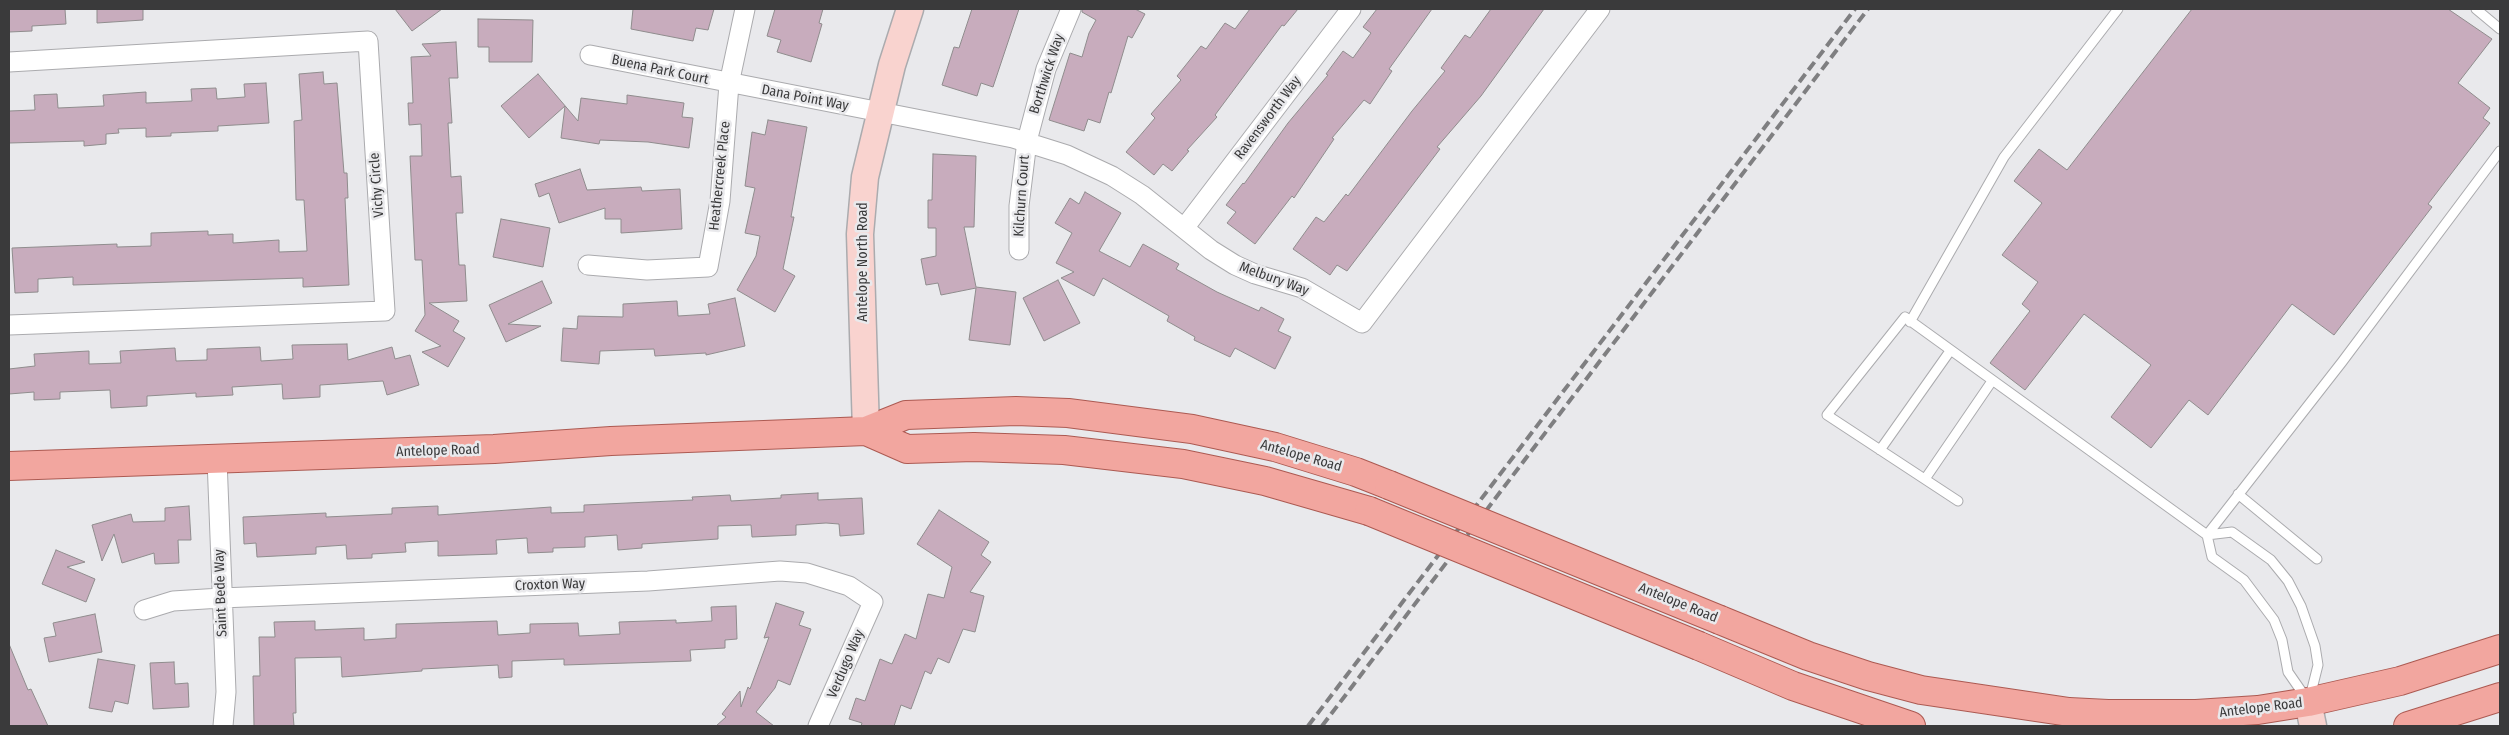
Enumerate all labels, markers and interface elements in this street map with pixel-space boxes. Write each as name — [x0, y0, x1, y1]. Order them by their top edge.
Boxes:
street label: Borthwick Way — [1026, 32, 1068, 116]
street label: Buena Park Court — [610, 52, 710, 88]
street label: Ravensworth Way — [1231, 73, 1305, 163]
street label: Dana Point Way — [760, 81, 850, 115]
street label: Heathercreek Place — [706, 120, 734, 232]
street label: Vichy Circle — [366, 152, 388, 218]
street label: Kilchurn Court — [1011, 155, 1033, 237]
street label: Antelope North Road — [855, 202, 871, 322]
street label: Melbury Way — [1237, 259, 1311, 299]
street label: Antelope Road — [1258, 436, 1344, 476]
street label: Antelope Road — [396, 441, 480, 461]
street label: Saint Bede Way — [211, 549, 231, 637]
street label: Croxton Way — [515, 575, 585, 595]
street label: Antelope Road — [1636, 580, 1720, 626]
street label: Verdugo Way — [824, 627, 868, 701]
street label: Antelope Road — [2218, 695, 2304, 721]

